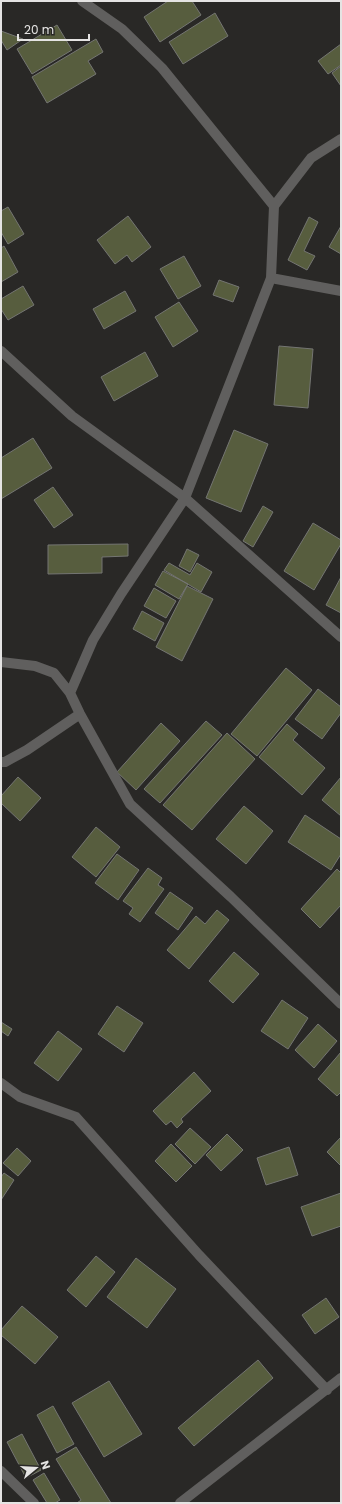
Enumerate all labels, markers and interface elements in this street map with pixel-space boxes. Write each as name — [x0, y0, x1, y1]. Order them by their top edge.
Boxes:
scale bar — [18, 16, 89, 42]
text: 20 m — [24, 21, 54, 38]
north arrow — [16, 1448, 56, 1488]
text: N — [37, 1458, 54, 1471]

